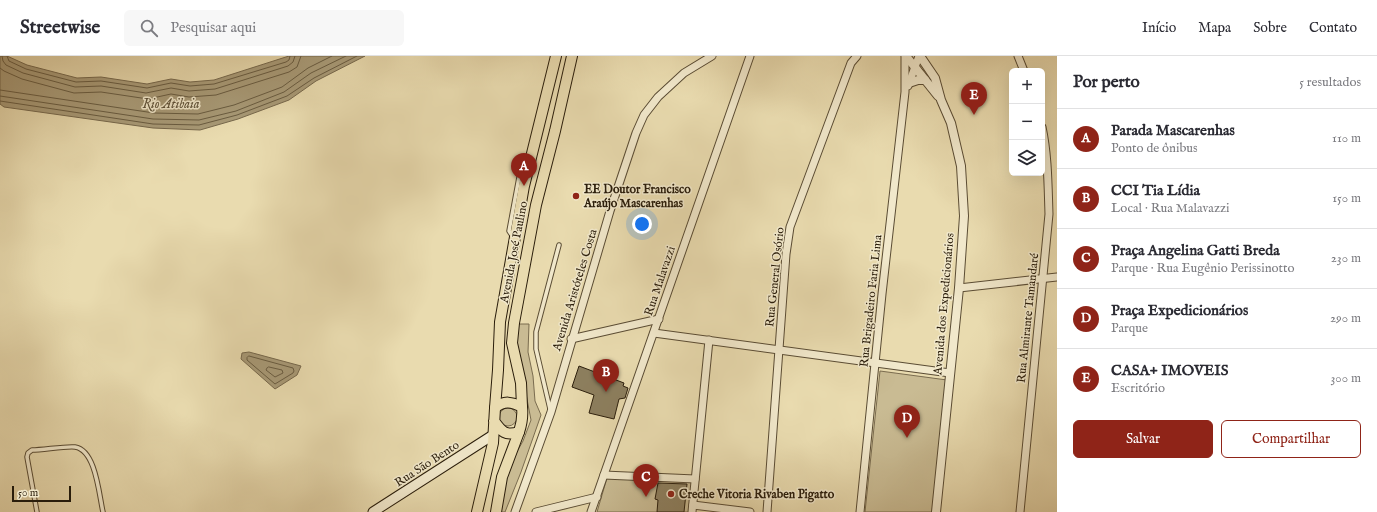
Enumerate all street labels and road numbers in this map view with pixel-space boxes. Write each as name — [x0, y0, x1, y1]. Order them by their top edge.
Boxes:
street label: Avenida José Paulino — [497, 199, 532, 305]
street label: Avenida Aristóteles Costa — [549, 226, 601, 354]
street label: Rua General Osório — [762, 226, 788, 328]
street label: Avenida dos Expedicionários — [930, 232, 959, 377]
street label: Rua Brigadeiro Faria Lima — [857, 233, 886, 368]
street label: Rua Malavazzi — [641, 244, 679, 318]
street label: Rua Almirante Tamandaré — [1014, 252, 1042, 384]
street label: Rua São Bento — [392, 437, 463, 490]

